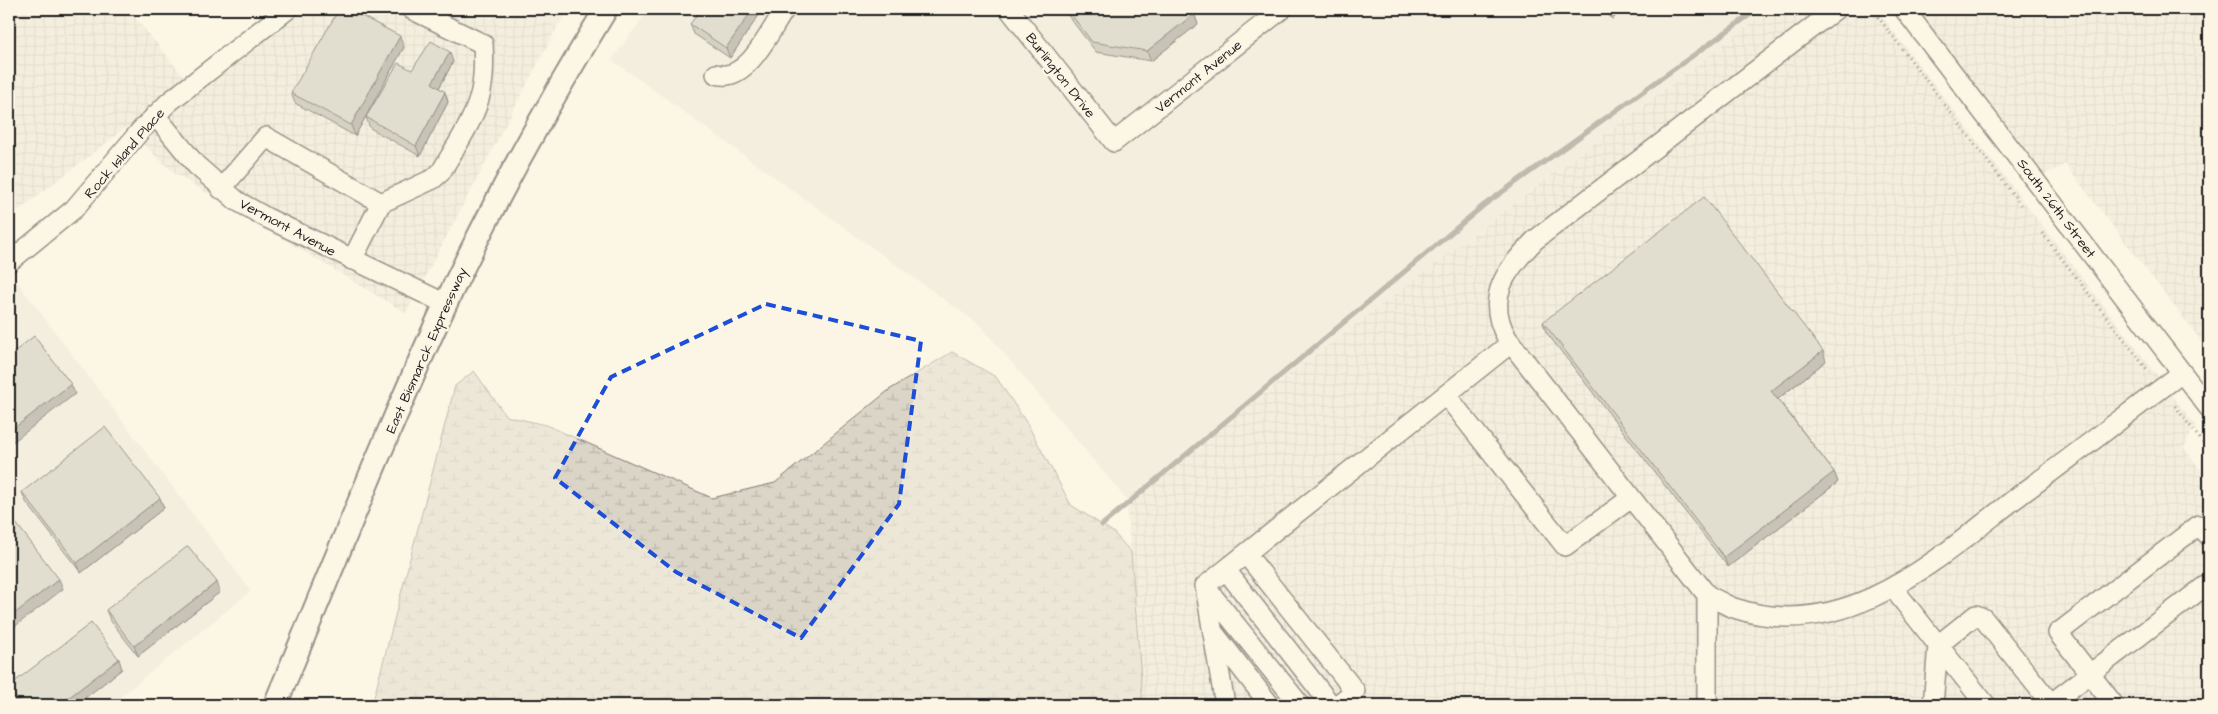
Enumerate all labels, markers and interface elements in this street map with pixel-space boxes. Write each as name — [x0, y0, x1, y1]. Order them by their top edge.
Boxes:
street label: Burlington Drive — [1021, 29, 1100, 123]
street label: Vermont Avenue — [1151, 35, 1247, 118]
street label: Rock Island Place — [80, 104, 170, 203]
street label: South 26th Street — [2012, 155, 2101, 263]
street label: Vermont Avenue — [236, 194, 340, 262]
street label: East Bismarck Expressway — [381, 264, 473, 437]

